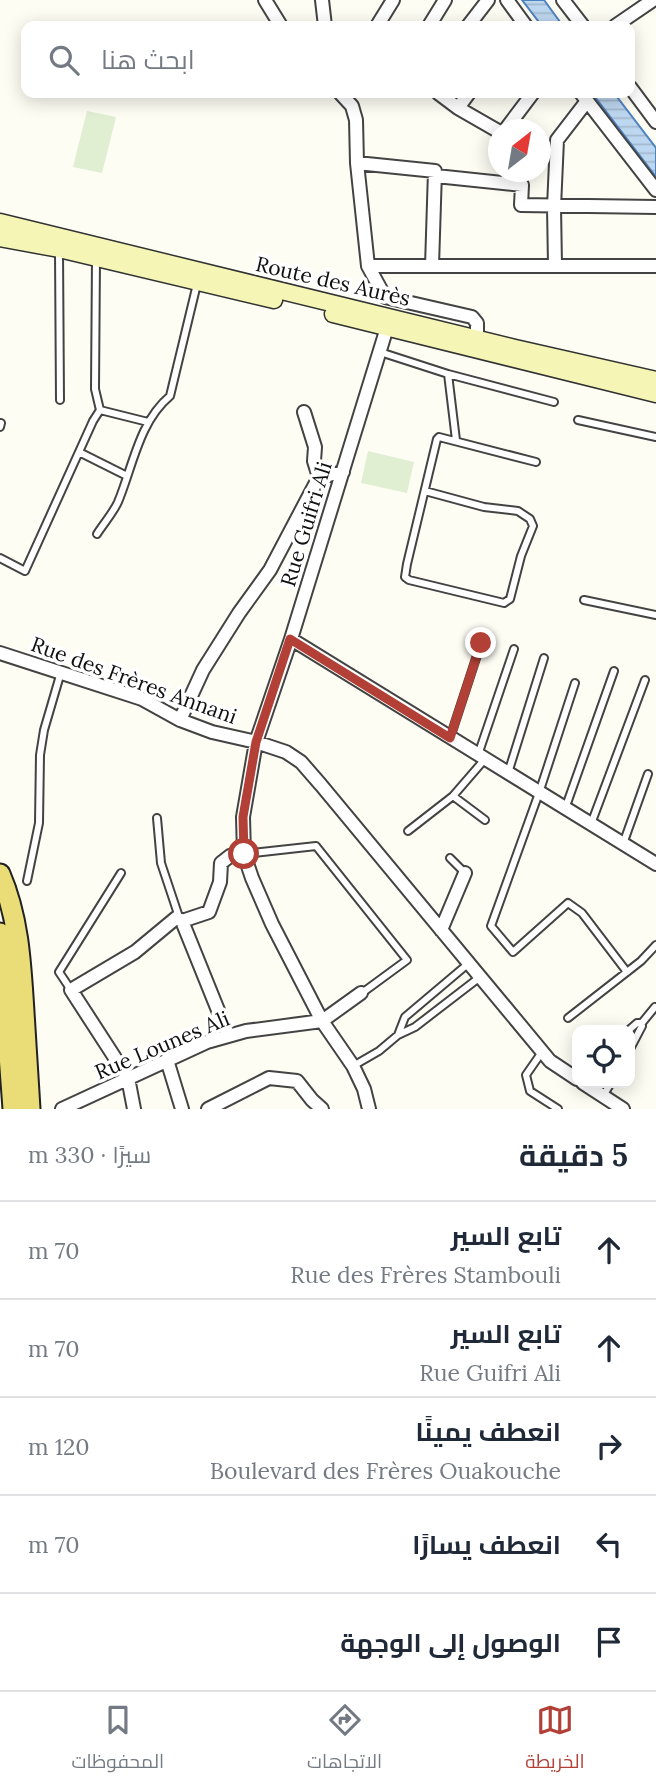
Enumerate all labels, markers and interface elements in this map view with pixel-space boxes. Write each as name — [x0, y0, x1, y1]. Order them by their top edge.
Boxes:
search box — [21, 21, 635, 98]
icon: search — [45, 41, 83, 79]
text: ابحث هنا — [101, 43, 195, 76]
north arrow — [488, 119, 551, 182]
street label: Route des Aurès — [253, 250, 413, 312]
street label: Rue Guifri Ali — [274, 458, 338, 590]
route end — [465, 627, 496, 658]
street label: Rue des Frères Annani — [27, 630, 241, 730]
route start — [228, 838, 259, 869]
street label: Rue Lounes Ali — [91, 1004, 234, 1086]
map controls — [572, 1025, 635, 1088]
button: locate — [572, 1025, 635, 1088]
text: 5 دقيقة — [519, 1136, 628, 1174]
text: سيرًا · 330 m — [28, 1140, 151, 1169]
text: تابع السير — [451, 1219, 561, 1252]
icon: ahead — [590, 1231, 628, 1269]
text: 70 m — [28, 1236, 80, 1265]
text: Rue des Frères Stambouli — [290, 1260, 561, 1289]
text: تابع السير — [451, 1317, 561, 1350]
icon: ahead — [590, 1329, 628, 1367]
text: 70 m — [28, 1334, 80, 1363]
text: Rue Guifri Ali — [419, 1358, 561, 1387]
text: انعطف يمينًا — [416, 1415, 561, 1448]
icon: right — [590, 1427, 628, 1465]
text: 120 m — [28, 1432, 90, 1461]
text: Boulevard des Frères Ouakouche — [210, 1456, 561, 1485]
icon: left — [590, 1525, 628, 1563]
text: انعطف يسارًا — [412, 1528, 561, 1561]
text: 70 m — [28, 1530, 80, 1559]
icon: arrive — [590, 1623, 628, 1661]
text: الوصول إلى الوجهة — [340, 1626, 561, 1659]
tab: المحفوظات — [72, 1701, 164, 1779]
tab: الاتجاهات — [307, 1701, 382, 1779]
tab: الخريطة — [525, 1701, 585, 1779]

